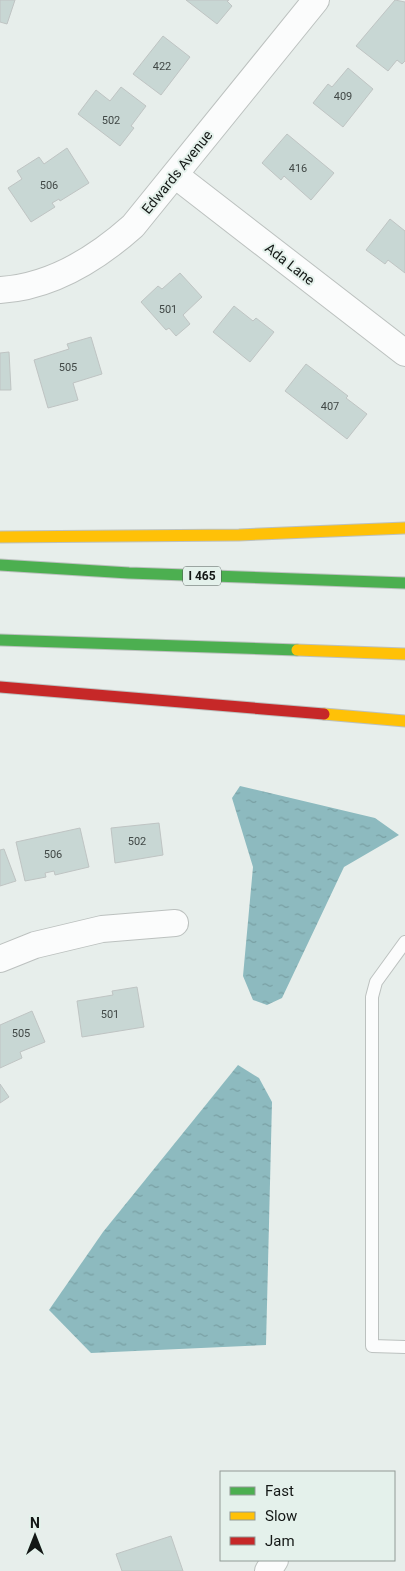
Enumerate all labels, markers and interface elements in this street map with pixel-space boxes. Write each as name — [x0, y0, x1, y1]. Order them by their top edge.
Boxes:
house number: 422 — [153, 60, 171, 73]
house number: 409 — [334, 90, 352, 103]
house number: 502 — [102, 114, 120, 127]
street label: Edwards Avenue — [138, 127, 216, 217]
house number: 416 — [289, 162, 307, 175]
house number: 506 — [40, 179, 58, 192]
street label: Ada Lane — [262, 240, 318, 288]
house number: 501 — [159, 303, 177, 316]
house number: 505 — [59, 361, 77, 374]
house number: 407 — [321, 400, 339, 413]
road number: I 465 — [183, 566, 221, 586]
house number: 502 — [128, 835, 146, 848]
house number: 506 — [44, 848, 62, 861]
house number: 501 — [101, 1008, 119, 1021]
house number: 505 — [12, 1027, 30, 1040]
legend — [220, 1471, 395, 1561]
text: Fast — [265, 1482, 294, 1500]
text: Slow — [265, 1507, 297, 1525]
north arrow — [10, 1511, 60, 1561]
text: N — [30, 1515, 40, 1531]
text: Jam — [265, 1532, 295, 1550]

